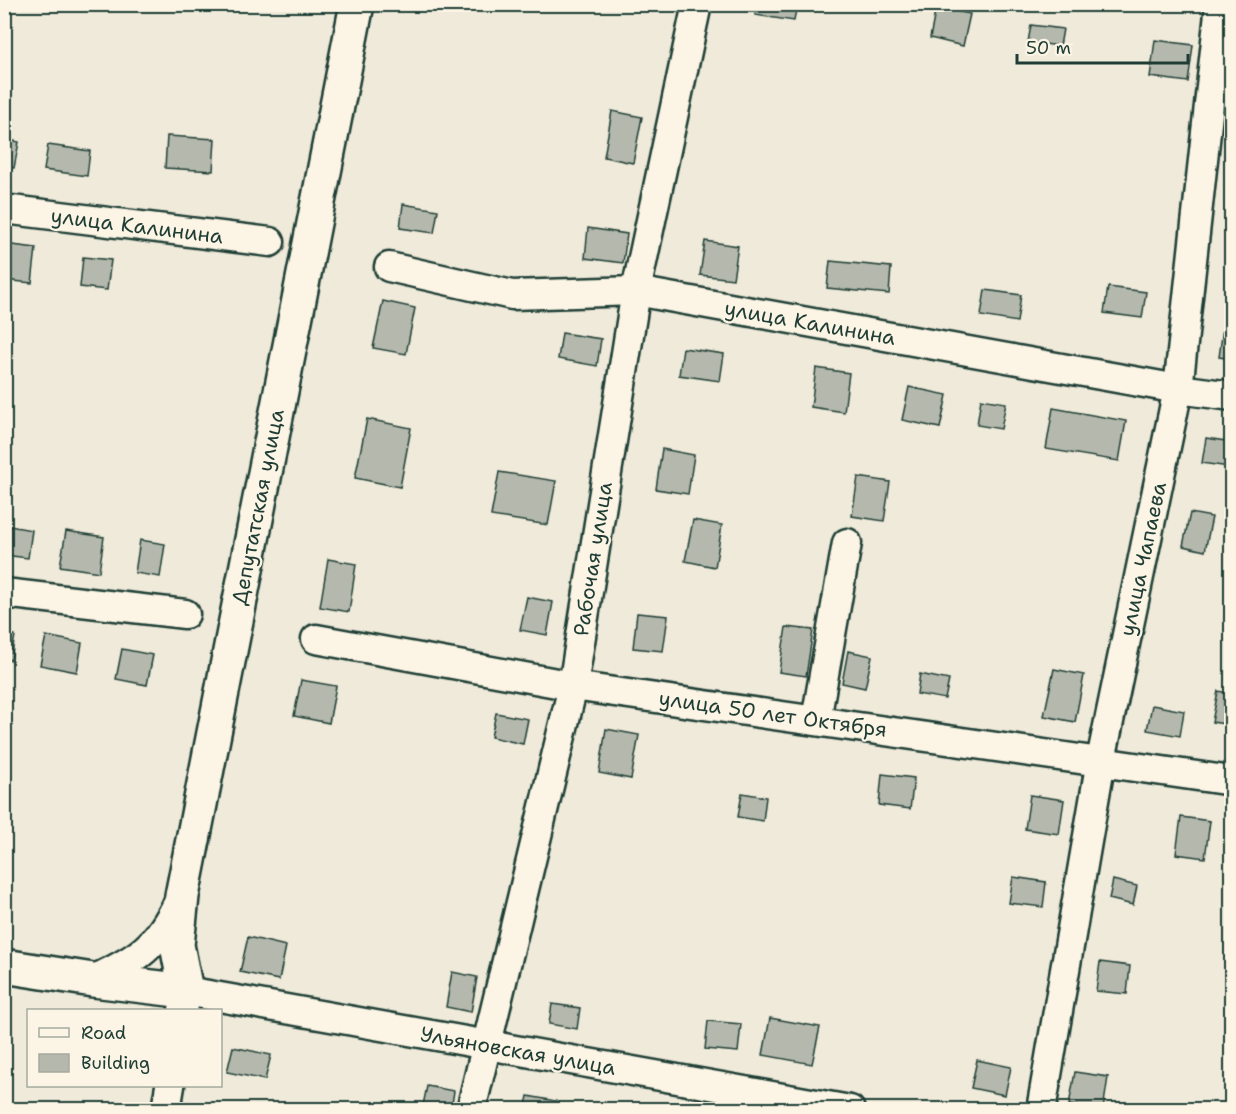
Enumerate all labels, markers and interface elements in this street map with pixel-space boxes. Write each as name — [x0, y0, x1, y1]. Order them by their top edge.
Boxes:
scale bar — [1017, 27, 1188, 65]
text: 50 m — [1026, 36, 1071, 60]
street label: улица Калинина — [49, 202, 225, 250]
street label: улица Калинина — [722, 294, 898, 352]
street label: Депутатская улица — [225, 407, 291, 607]
street label: улица Чапаева — [1113, 479, 1173, 639]
street label: Рабочая улица — [567, 480, 619, 638]
street label: улица 50 лет Октября — [657, 684, 889, 744]
legend — [27, 1009, 222, 1087]
street label: Ульяновская улица — [418, 1020, 618, 1082]
text: Road — [81, 1021, 126, 1045]
text: Building — [81, 1051, 150, 1075]

